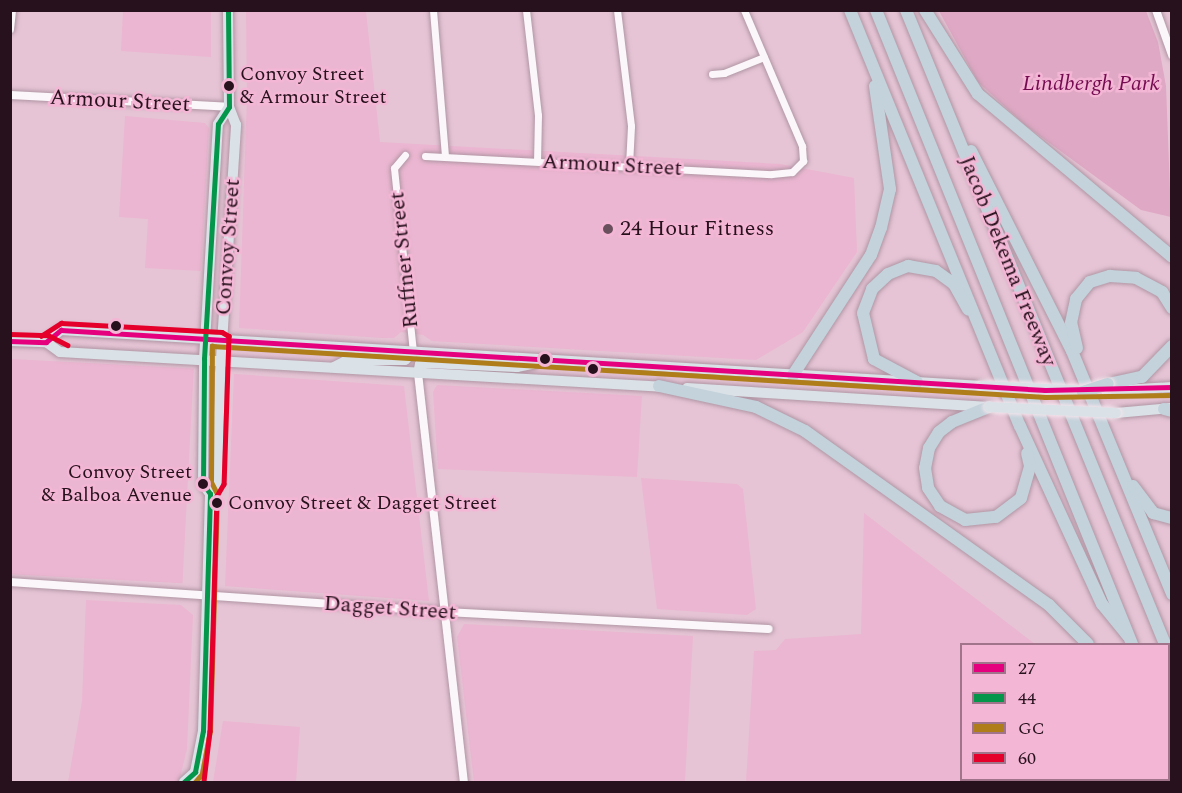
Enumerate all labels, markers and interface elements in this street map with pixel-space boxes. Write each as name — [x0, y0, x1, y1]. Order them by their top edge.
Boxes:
place label: Convoy Street & Armour Street — [240, 62, 386, 109]
park label: Lindbergh Park — [1022, 71, 1160, 97]
marker: Convoy Street & Armour Street — [223, 80, 235, 92]
street label: Armour Street — [49, 84, 191, 118]
street label: Armour Street — [541, 148, 683, 182]
street label: Jacob Dekema Freeway — [954, 152, 1062, 370]
street label: Convoy Street — [210, 178, 246, 316]
street label: Ruffner Street — [384, 190, 424, 330]
place label: 24 Hour Fitness — [620, 216, 774, 242]
marker: 24 Hour Fitness — [601, 222, 615, 236]
unlabelled marker — [110, 320, 122, 332]
unlabelled marker — [539, 353, 551, 365]
unlabelled marker — [587, 363, 599, 375]
place label: Convoy Street & Balboa Avenue — [41, 460, 192, 507]
marker: Convoy Street & Balboa Avenue — [197, 478, 209, 490]
place label: Convoy Street & Dagget Street — [228, 491, 497, 515]
marker: Convoy Street & Dagget Street — [211, 497, 223, 509]
street label: Dagget Street — [323, 590, 457, 626]
legend — [960, 643, 1170, 781]
text: 27 — [1018, 655, 1036, 682]
text: 44 — [1018, 685, 1036, 712]
text: GC — [1018, 715, 1045, 742]
text: 60 — [1018, 745, 1036, 772]

